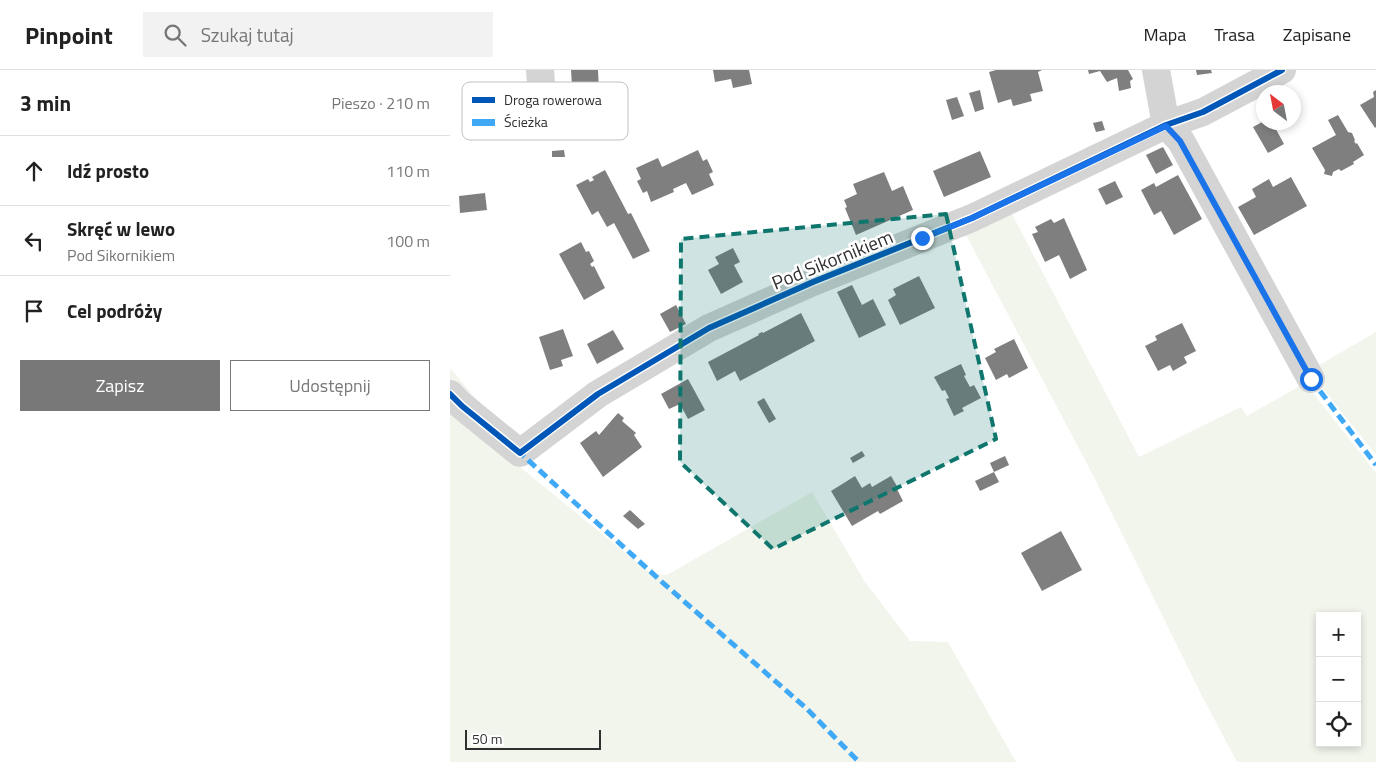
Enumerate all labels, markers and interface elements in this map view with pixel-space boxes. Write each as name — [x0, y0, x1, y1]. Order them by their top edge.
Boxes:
search box — [143, 12, 493, 57]
text: Pinpoint — [25, 17, 113, 53]
text: Szukaj tutaj — [201, 20, 294, 49]
icon: search — [161, 21, 189, 49]
text: Mapa — [1144, 21, 1186, 48]
text: Trasa — [1214, 21, 1255, 48]
text: Zapisane — [1283, 21, 1351, 48]
legend — [462, 82, 628, 140]
north arrow — [1256, 85, 1301, 130]
text: 3 min — [20, 87, 71, 119]
text: Droga rowerowa — [504, 89, 602, 110]
text: Pieszo · 210 m — [332, 91, 430, 115]
text: Ścieżka — [504, 111, 548, 132]
text: Idź prosto — [67, 156, 149, 185]
icon: ahead — [20, 157, 48, 185]
text: 110 m — [386, 159, 430, 183]
text: Skręć w lewo — [67, 214, 175, 243]
street label: Pod Sikornikiem — [767, 221, 897, 297]
icon: left — [20, 227, 48, 255]
route end — [911, 227, 934, 250]
text: 100 m — [386, 229, 430, 253]
text: Pod Sikornikiem — [67, 243, 175, 267]
text: Cel podróży — [67, 296, 162, 325]
icon: arrive — [20, 297, 48, 325]
button: Zapisz — [20, 360, 220, 411]
button: Udostępnij — [230, 360, 430, 411]
route start — [1300, 368, 1323, 391]
map controls — [1316, 612, 1361, 747]
button: + — [1316, 612, 1361, 657]
button: − — [1316, 657, 1361, 702]
button: locate — [1316, 702, 1361, 747]
scale bar — [465, 727, 601, 750]
text: 50 m — [472, 728, 502, 749]

